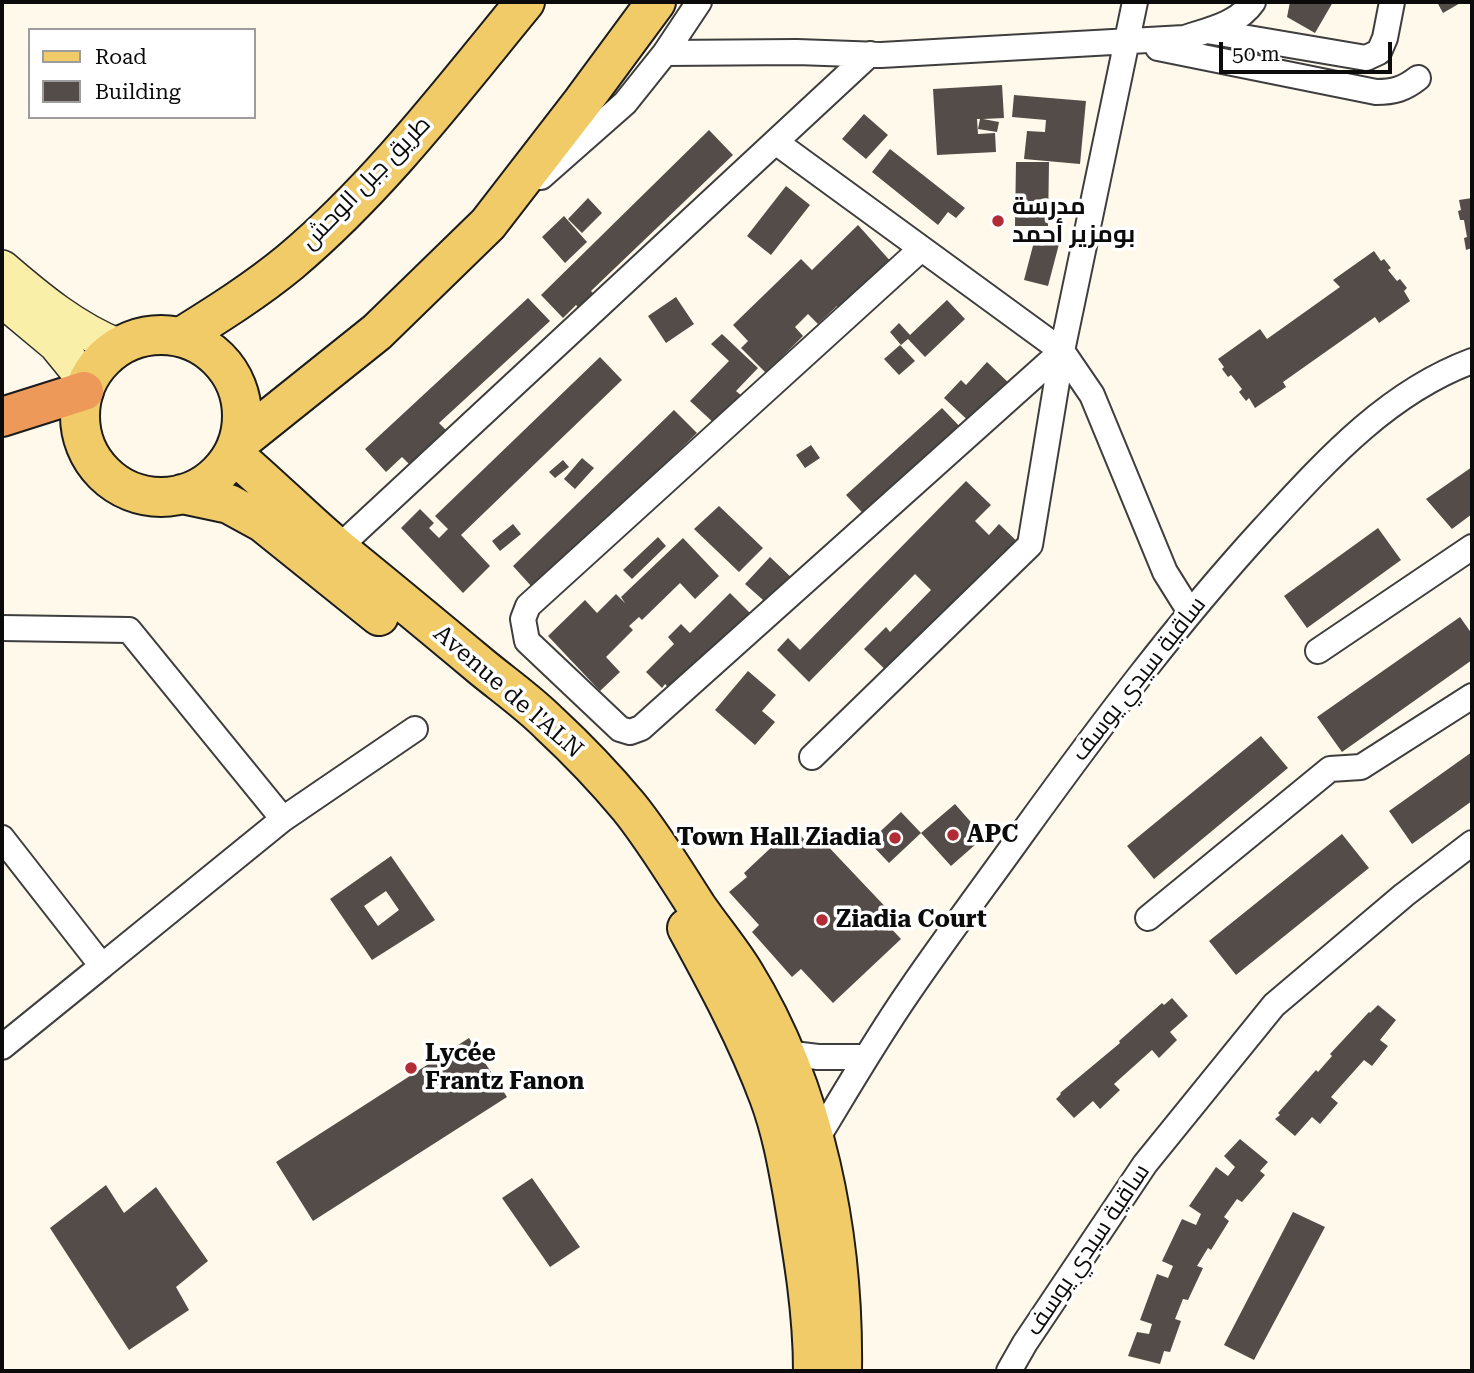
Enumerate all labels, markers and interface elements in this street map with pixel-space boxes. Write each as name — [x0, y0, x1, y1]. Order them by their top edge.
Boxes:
legend — [28, 28, 256, 119]
scale bar — [1222, 28, 1395, 72]
text: 50 m — [1232, 42, 1280, 66]
text: Road — [95, 45, 147, 69]
text: Building — [95, 80, 181, 104]
street label: طريق جبل الوحش — [295, 110, 437, 256]
place label: مدرسة بومزير أحمد — [1012, 193, 1135, 249]
marker: مدرسة بومزير أحمد — [990, 213, 1006, 229]
street label: ساقية سيدي يوسف — [1066, 591, 1212, 767]
street label: Avenue de l'ALN — [427, 619, 589, 765]
place label: APC — [967, 821, 1018, 849]
place label: Town Hall Ziadia — [676, 824, 881, 852]
marker: APC — [945, 827, 961, 843]
marker: Town Hall Ziadia — [887, 830, 903, 846]
place label: Ziadia Court — [836, 906, 987, 934]
marker: Ziadia Court — [814, 912, 830, 928]
place label: Lycée Frantz Fanon — [425, 1040, 584, 1096]
marker: Lycée Frantz Fanon — [403, 1060, 419, 1076]
street label: ساقية سيدي يوسف — [1020, 1159, 1156, 1341]

